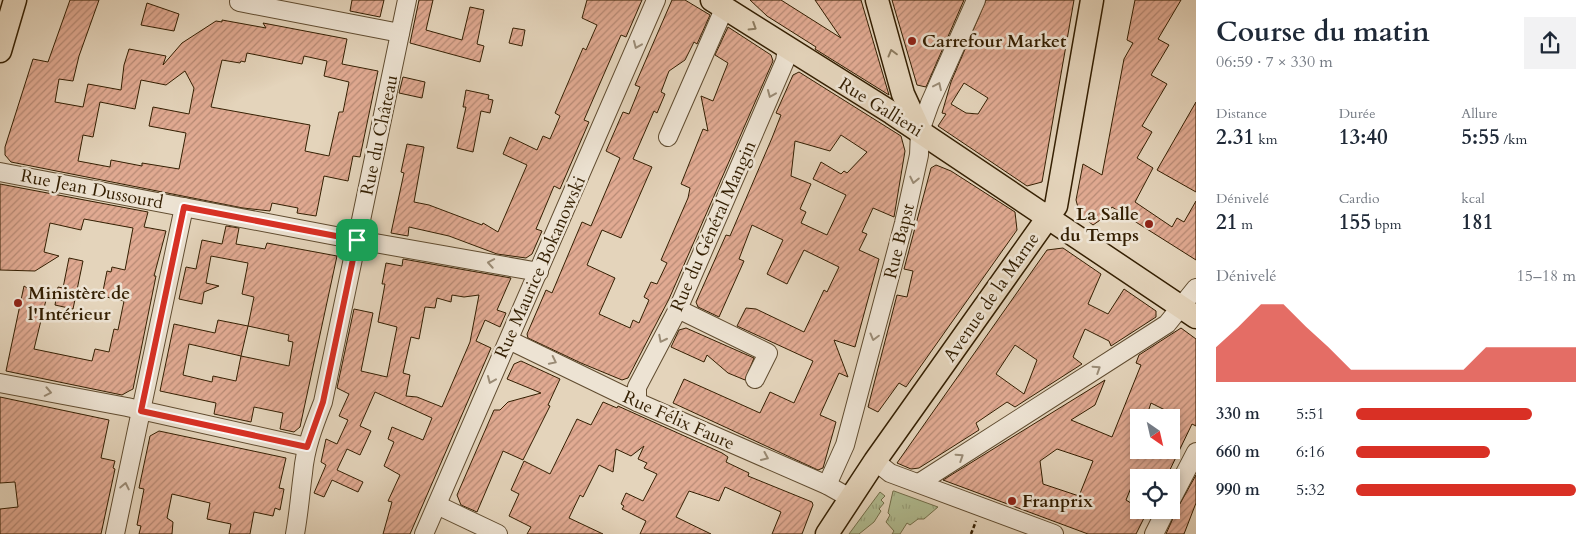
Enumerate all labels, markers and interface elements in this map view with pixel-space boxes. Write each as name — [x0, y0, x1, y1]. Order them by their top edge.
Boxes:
text: Course du matin — [1216, 13, 1430, 51]
button: share — [1524, 17, 1576, 69]
one-way arrow — [747, 21, 756, 31]
place label: Carrefour Market — [922, 29, 1067, 54]
marker: Carrefour Market — [906, 35, 918, 47]
one-way arrow — [633, 40, 643, 49]
one-way arrow — [887, 48, 898, 57]
text: 06:59 · 7 × 330 m — [1216, 51, 1333, 73]
street label: Rue du Château — [355, 72, 404, 198]
street label: Rue Gallieni — [834, 72, 928, 143]
one-way arrow — [932, 82, 942, 91]
one-way arrow — [766, 89, 777, 98]
text: Distance — [1216, 104, 1267, 123]
text: Durée — [1339, 104, 1376, 123]
text: Allure — [1461, 104, 1498, 123]
text: 2.31 — [1216, 123, 1254, 152]
text: 13:40 — [1339, 123, 1388, 152]
text: 5:55 — [1461, 123, 1500, 152]
text: km — [1254, 130, 1277, 149]
text: /km — [1500, 130, 1527, 149]
street label: Rue du Général Mangin — [664, 136, 763, 316]
street label: Rue Jean Dussourd — [18, 163, 166, 216]
street label: Rue Maurice Bokanowski — [489, 172, 592, 362]
one-way arrow — [909, 175, 920, 184]
text: Dénivelé — [1216, 189, 1269, 208]
text: Cardio — [1339, 189, 1379, 208]
text: kcal — [1461, 189, 1485, 208]
street label: Rue Bapst — [878, 201, 921, 281]
place label: La Salle du Temps — [1060, 202, 1139, 248]
text: 21 — [1216, 208, 1238, 237]
text: 155 — [1339, 208, 1371, 237]
text: 181 — [1461, 208, 1494, 237]
text: m — [1238, 215, 1253, 234]
text: bpm — [1371, 215, 1402, 234]
marker: La Salle du Temps — [1143, 218, 1155, 230]
pin — [336, 219, 378, 261]
icon: arrive — [343, 226, 371, 254]
street label: Avenue de la Marne — [937, 228, 1045, 367]
one-way arrow — [486, 258, 495, 268]
text: Dénivelé — [1216, 265, 1277, 287]
text: 15–18 m — [1517, 265, 1576, 287]
place label: Ministère de l'Intérieur — [28, 281, 130, 327]
marker: Ministère de l'Intérieur — [12, 297, 24, 309]
one-way arrow — [869, 332, 879, 341]
one-way arrow — [658, 334, 668, 343]
one-way arrow — [548, 355, 557, 365]
one-way arrow — [1091, 366, 1100, 375]
one-way arrow — [486, 375, 497, 384]
street label: Rue Félix Faure — [619, 385, 739, 456]
one-way arrow — [43, 386, 52, 397]
text: 330 m — [1216, 403, 1260, 425]
text: 5:51 — [1296, 403, 1325, 425]
north arrow — [1130, 409, 1180, 459]
map controls — [1130, 409, 1180, 519]
text: 660 m — [1216, 441, 1260, 463]
text: 6:16 — [1296, 441, 1325, 463]
one-way arrow — [760, 451, 769, 462]
one-way arrow — [955, 453, 964, 463]
button: locate — [1130, 469, 1180, 519]
text: 990 m — [1216, 479, 1260, 501]
text: 5:32 — [1296, 479, 1325, 501]
one-way arrow — [119, 482, 130, 491]
place label: Franprix — [1022, 489, 1093, 514]
marker: Franprix — [1006, 495, 1018, 507]

